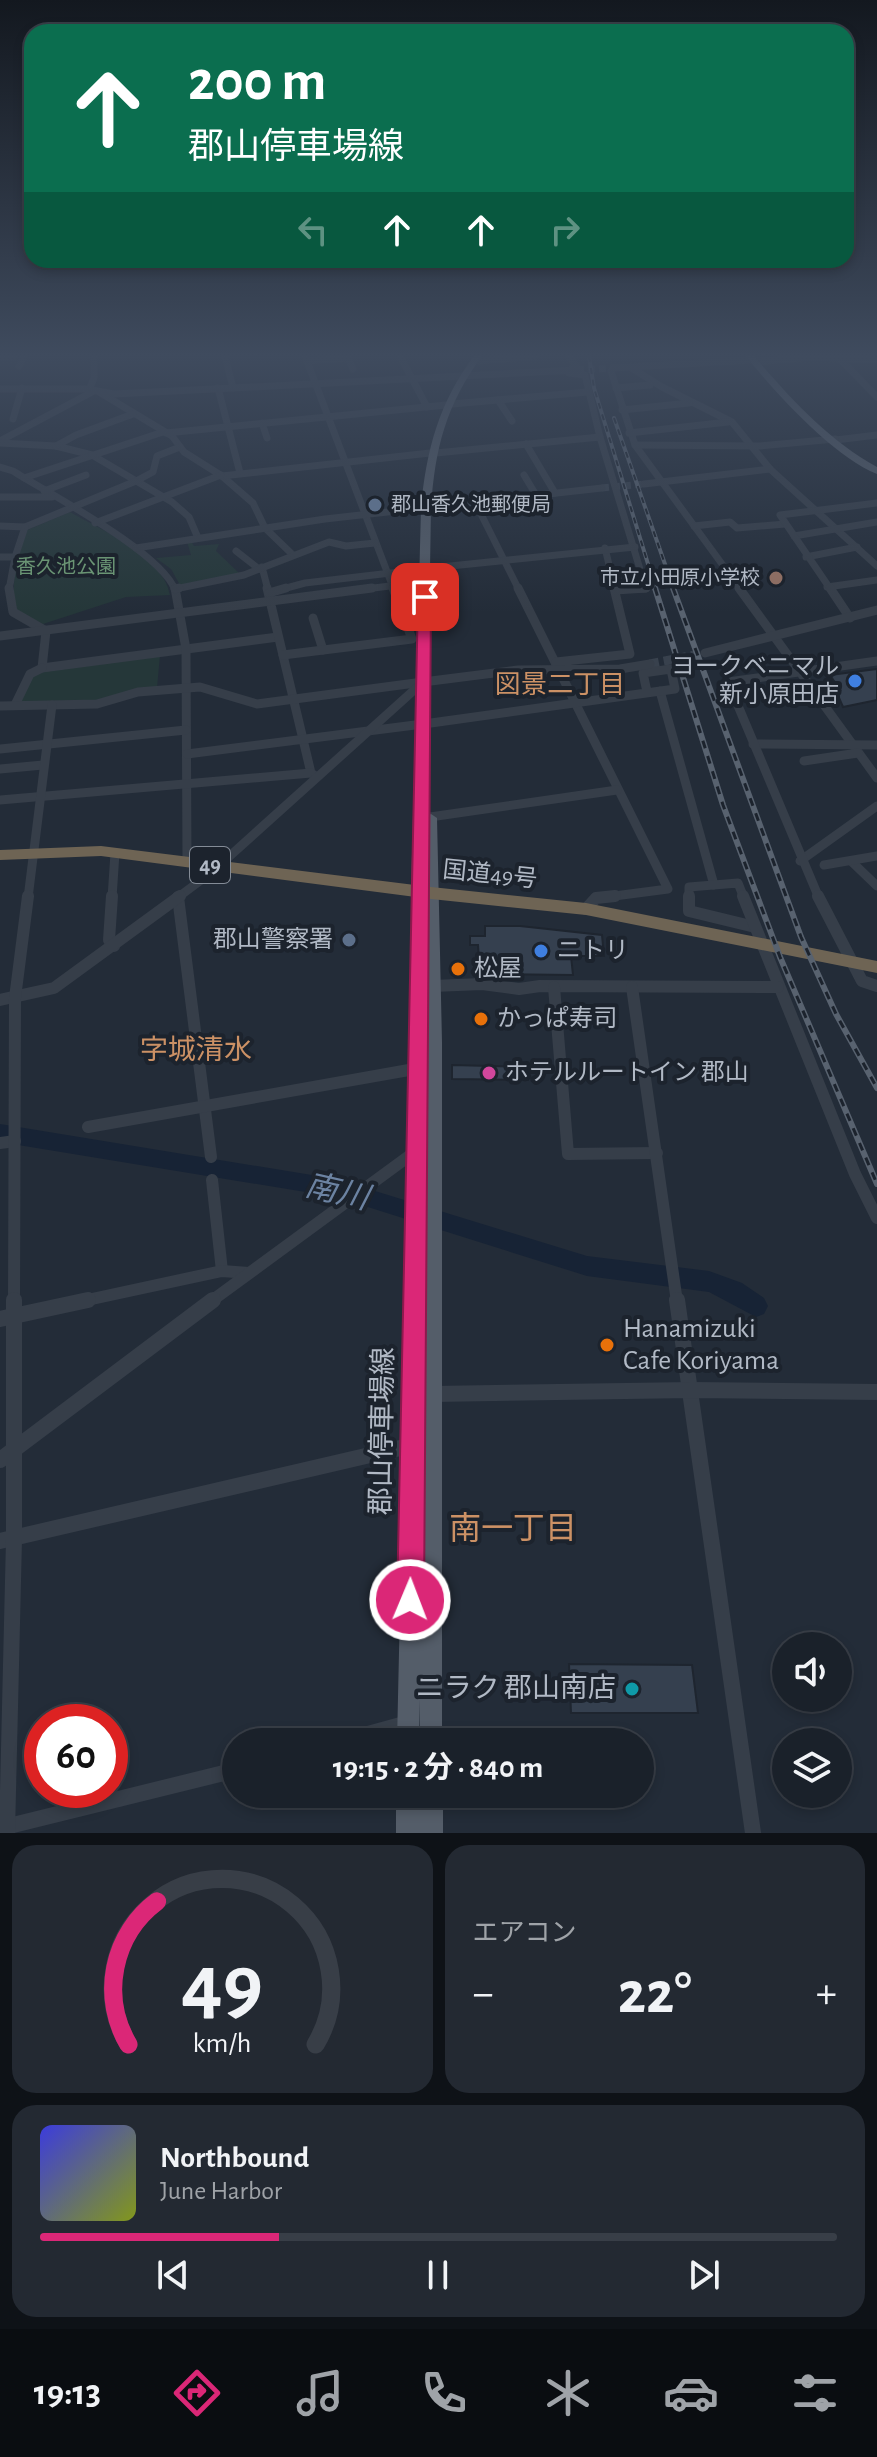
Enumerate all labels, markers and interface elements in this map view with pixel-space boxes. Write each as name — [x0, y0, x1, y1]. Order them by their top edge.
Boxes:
text: 200 m — [188, 54, 326, 110]
icon: ahead — [56, 56, 160, 160]
text: 郡山停車場線 — [188, 129, 404, 165]
icon: left — [291, 208, 335, 252]
icon: ahead — [375, 208, 419, 252]
icon: ahead — [459, 208, 503, 252]
icon: right — [543, 208, 587, 252]
place label: 郡山香久池郵便局 — [391, 494, 551, 515]
marker: 郡山香久池郵便局 — [366, 496, 384, 514]
park label: 香久池公園 — [16, 556, 116, 577]
pin — [391, 563, 459, 631]
place label: 市立小田原小学校 — [600, 567, 760, 588]
marker: 市立小田原小学校 — [767, 569, 785, 587]
icon: arrive — [403, 575, 447, 619]
place label: ヨークベニマル 新小原田店 — [671, 654, 839, 707]
district label: 図景二丁目 — [495, 672, 625, 698]
marker: ヨークベニマル 新小原田店 — [846, 672, 864, 690]
road number: 49 — [190, 847, 230, 883]
street label: 国道49号 — [442, 856, 539, 892]
place label: 郡山警察署 — [213, 926, 333, 952]
marker: 郡山警察署 — [340, 931, 358, 949]
place label: ニトリ — [557, 939, 629, 963]
marker: ニトリ — [532, 942, 550, 960]
place label: 松屋 — [474, 955, 522, 981]
marker: 松屋 — [449, 960, 467, 978]
place label: かっぱ寿司 — [497, 1005, 617, 1031]
marker: かっぱ寿司 — [472, 1010, 490, 1028]
district label: 字城清水 — [140, 1035, 252, 1065]
place label: ホテルルートイン 郡山 — [505, 1060, 749, 1085]
marker: ホテルルートイン 郡山 — [480, 1064, 498, 1082]
water label: 南川 — [302, 1168, 375, 1215]
place label: Hanamizuki Cafe Koriyama — [623, 1315, 779, 1375]
marker: Hanamizuki Cafe Koriyama — [598, 1336, 616, 1354]
street label: 郡山停車場線 — [366, 1347, 398, 1515]
district label: 南一丁目 — [449, 1511, 577, 1545]
position arrow — [368, 1558, 452, 1642]
map controls — [772, 1632, 852, 1808]
button: sound — [772, 1632, 852, 1712]
place label: ニラク 郡山南店 — [415, 1673, 616, 1703]
marker: ニラク 郡山南店 — [623, 1680, 641, 1698]
speed limit sign: 60 — [24, 1704, 128, 1808]
button: layers — [772, 1728, 852, 1808]
text: 19:15 · 2 分 · 840 m — [333, 1753, 543, 1783]
text: エアコン — [473, 1920, 577, 1946]
text: 49 — [181, 1944, 263, 2028]
text: 22° — [618, 1964, 692, 2024]
text: − — [473, 1972, 494, 2016]
text: + — [816, 1972, 837, 2016]
text: km/h — [193, 2029, 252, 2058]
text: Northbound — [160, 2143, 309, 2173]
text: June Harbor — [160, 2178, 282, 2204]
icon: previous — [151, 2253, 195, 2297]
icon: pause — [416, 2253, 460, 2297]
icon: next — [682, 2253, 726, 2297]
icon: directions — [169, 2365, 225, 2421]
icon: music — [292, 2365, 348, 2421]
icon: phone — [416, 2365, 472, 2421]
icon: climate — [540, 2365, 596, 2421]
icon: car — [663, 2365, 719, 2421]
icon: filters — [787, 2365, 843, 2421]
text: 19:13 — [34, 2375, 101, 2411]

